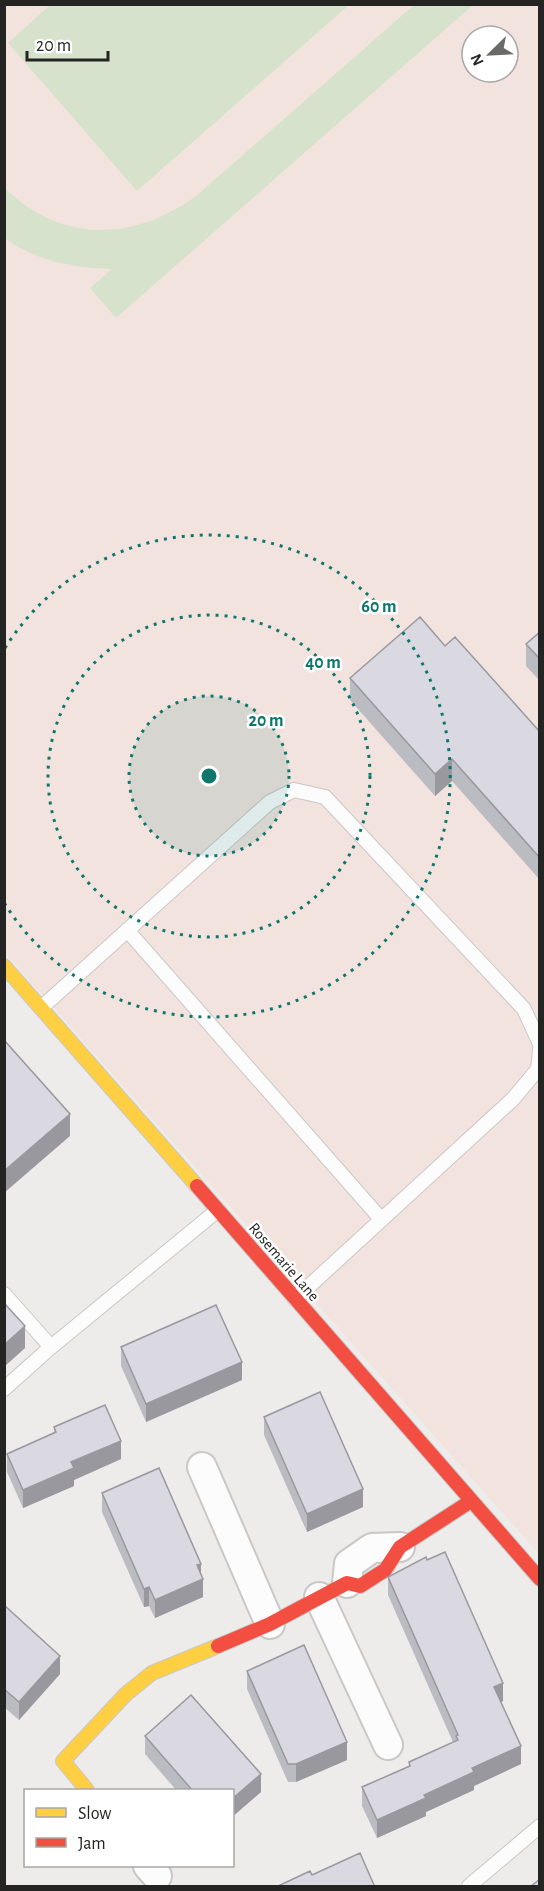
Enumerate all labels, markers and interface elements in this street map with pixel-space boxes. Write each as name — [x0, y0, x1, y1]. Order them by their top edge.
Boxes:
scale bar — [27, 24, 108, 62]
north arrow — [460, 24, 520, 84]
text: 20 m — [36, 37, 71, 55]
text: N — [468, 51, 487, 68]
text: 60 m — [361, 598, 397, 616]
text: 40 m — [305, 654, 341, 672]
text: 20 m — [248, 712, 284, 730]
centre of rings — [199, 766, 219, 786]
street label: Rosemarie Lane — [246, 1220, 322, 1304]
legend — [24, 1789, 234, 1867]
text: Slow — [78, 1805, 111, 1823]
text: Jam — [78, 1835, 106, 1853]

